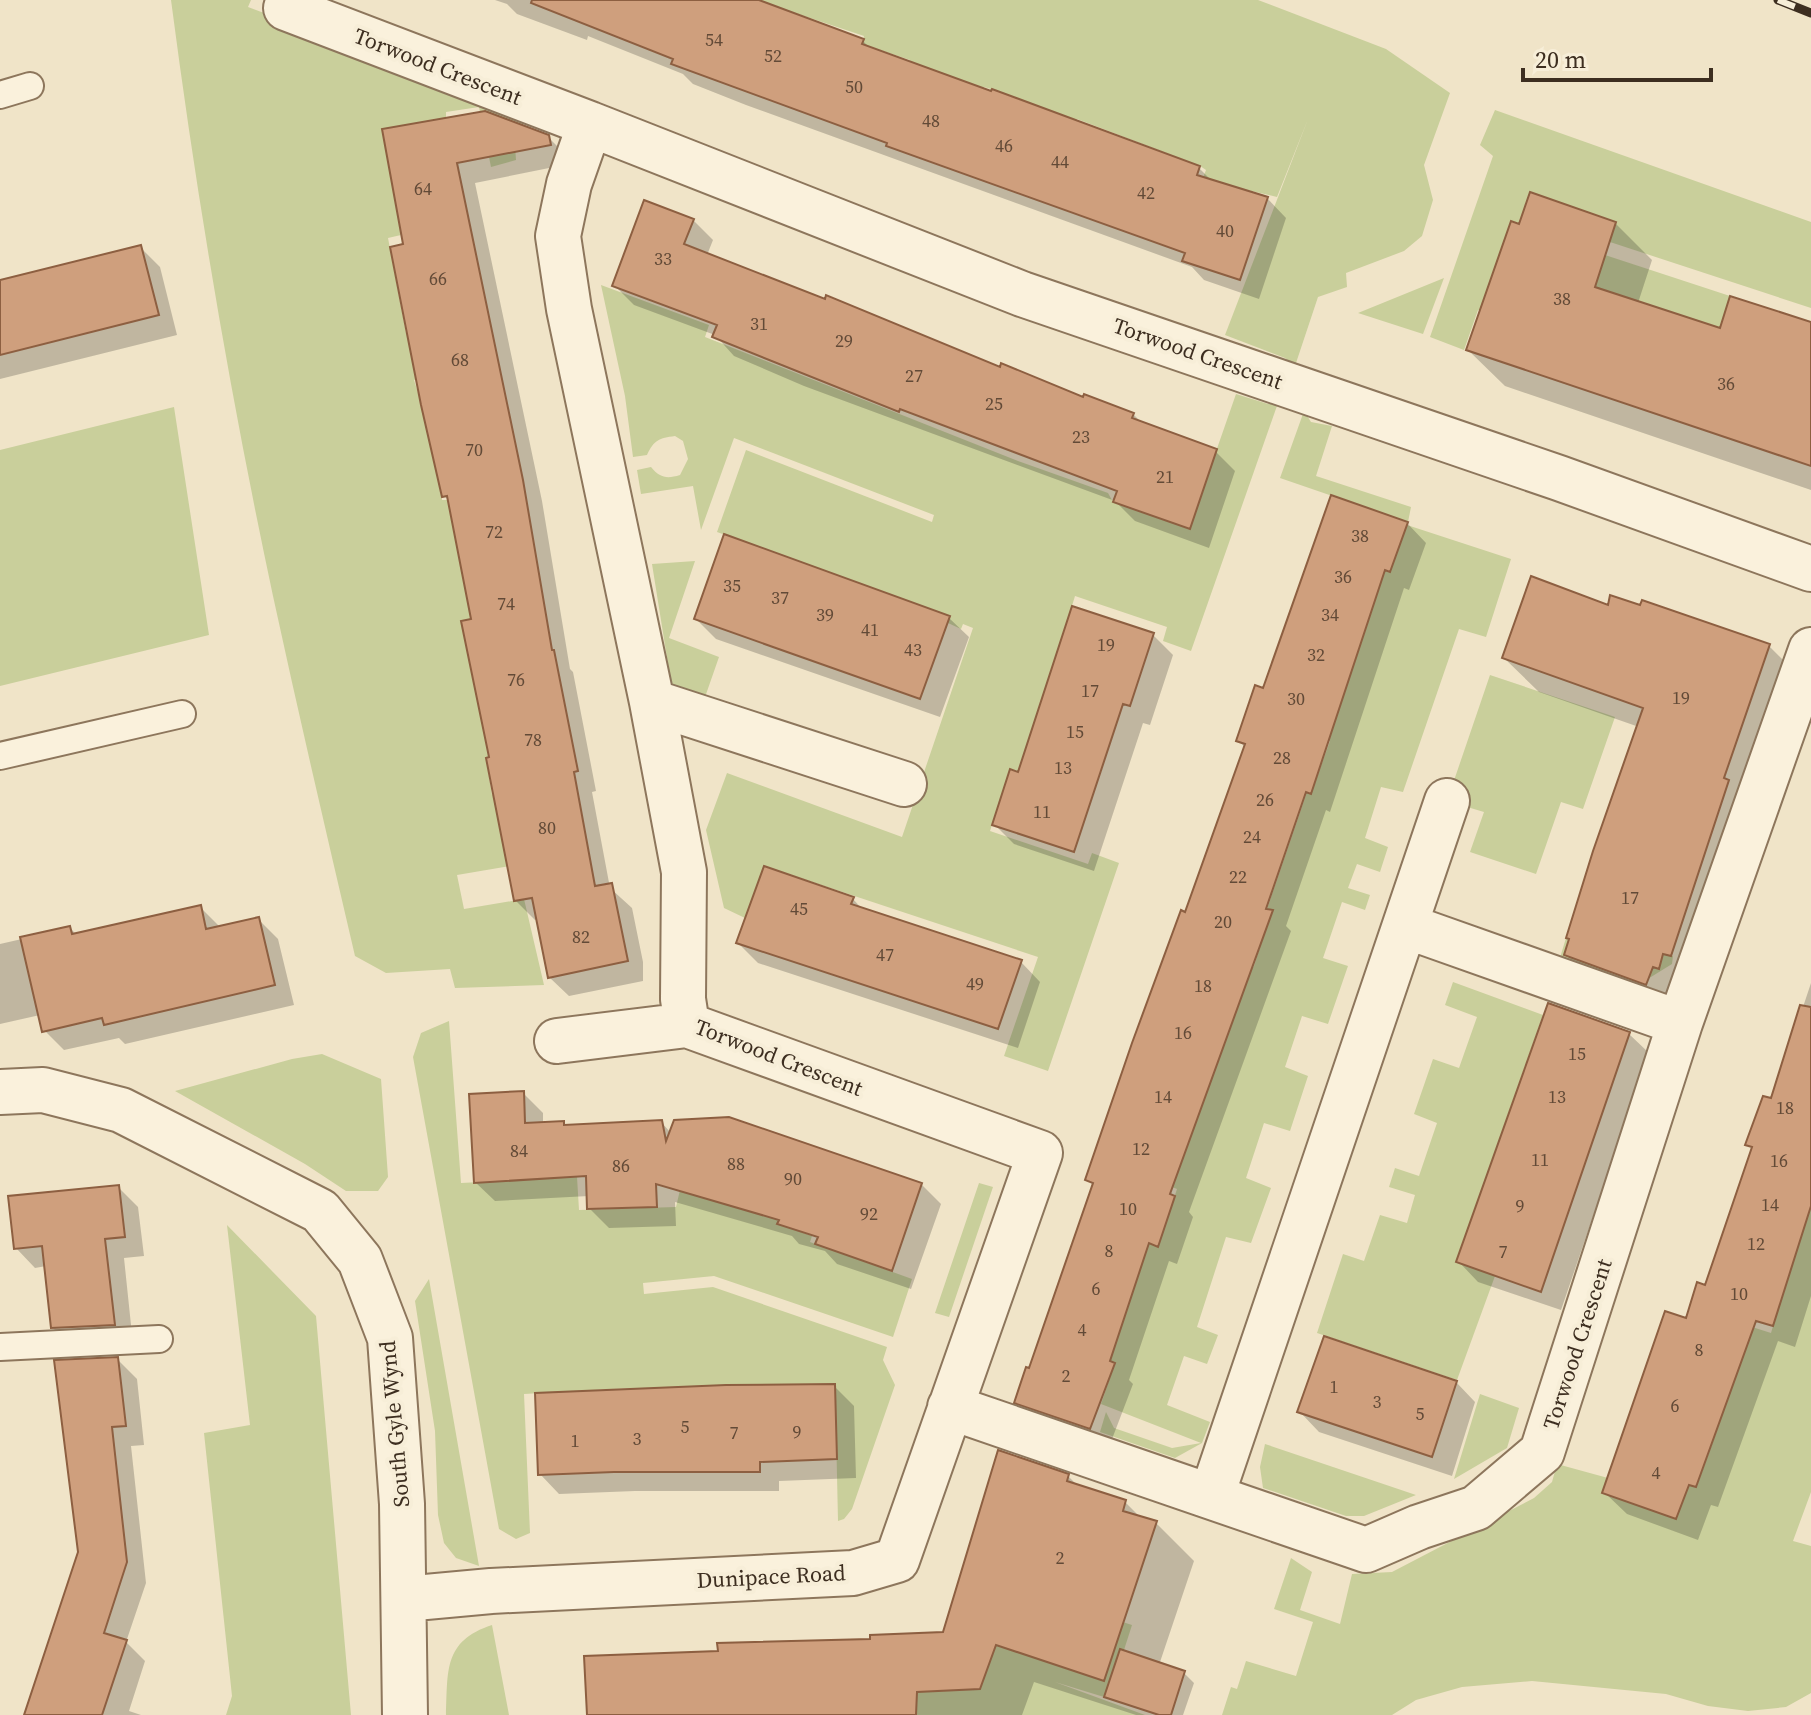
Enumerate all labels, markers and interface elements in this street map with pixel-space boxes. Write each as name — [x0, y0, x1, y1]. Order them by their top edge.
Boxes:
street label: Torwood Crescent — [350, 20, 527, 112]
house number: 54 — [705, 27, 723, 52]
scale bar — [1523, 32, 1711, 82]
house number: 52 — [764, 43, 782, 68]
text: 20 m — [1535, 43, 1586, 76]
house number: 50 — [845, 74, 863, 99]
house number: 48 — [922, 108, 940, 133]
house number: 46 — [995, 133, 1013, 158]
house number: 44 — [1051, 149, 1069, 174]
house number: 64 — [414, 176, 432, 201]
house number: 42 — [1137, 180, 1155, 205]
house number: 40 — [1216, 218, 1234, 243]
house number: 33 — [654, 246, 672, 271]
house number: 66 — [429, 266, 447, 291]
house number: 38 — [1553, 286, 1571, 311]
street label: Torwood Crescent — [1109, 310, 1288, 396]
house number: 31 — [750, 311, 768, 336]
house number: 29 — [835, 328, 853, 353]
house number: 68 — [451, 347, 469, 372]
house number: 27 — [905, 363, 923, 388]
house number: 36 — [1717, 371, 1735, 396]
house number: 25 — [985, 391, 1003, 416]
house number: 23 — [1072, 424, 1090, 449]
house number: 70 — [465, 437, 483, 462]
house number: 21 — [1156, 464, 1174, 489]
house number: 72 — [485, 519, 503, 544]
house number: 38 — [1351, 523, 1369, 548]
house number: 36 — [1334, 564, 1352, 589]
house number: 35 — [723, 573, 741, 598]
house number: 37 — [771, 585, 789, 610]
house number: 74 — [497, 591, 515, 616]
house number: 39 — [816, 602, 834, 627]
house number: 34 — [1321, 602, 1339, 627]
house number: 41 — [861, 617, 879, 642]
house number: 19 — [1097, 632, 1115, 657]
house number: 43 — [904, 637, 922, 662]
house number: 32 — [1307, 642, 1325, 667]
house number: 76 — [507, 667, 525, 692]
house number: 17 — [1081, 678, 1099, 703]
house number: 19 — [1672, 685, 1690, 710]
house number: 30 — [1287, 686, 1305, 711]
house number: 15 — [1066, 719, 1084, 744]
house number: 78 — [524, 727, 542, 752]
house number: 28 — [1273, 745, 1291, 770]
house number: 13 — [1054, 755, 1072, 780]
house number: 26 — [1256, 787, 1274, 812]
house number: 11 — [1033, 799, 1051, 824]
house number: 80 — [538, 815, 556, 840]
house number: 24 — [1243, 824, 1261, 849]
house number: 22 — [1229, 864, 1247, 889]
house number: 17 — [1621, 885, 1639, 910]
house number: 45 — [790, 896, 808, 921]
house number: 20 — [1214, 909, 1232, 934]
house number: 82 — [572, 924, 590, 949]
house number: 47 — [876, 942, 894, 967]
house number: 49 — [966, 971, 984, 996]
house number: 18 — [1194, 973, 1212, 998]
street label: Torwood Crescent — [691, 1011, 868, 1103]
house number: 16 — [1174, 1020, 1192, 1045]
house number: 15 — [1568, 1041, 1586, 1066]
house number: 14 — [1154, 1084, 1172, 1109]
house number: 13 — [1548, 1084, 1566, 1109]
house number: 18 — [1776, 1095, 1794, 1120]
house number: 12 — [1132, 1136, 1150, 1161]
house number: 84 — [510, 1138, 528, 1163]
house number: 11 — [1531, 1147, 1549, 1172]
house number: 16 — [1770, 1148, 1788, 1173]
house number: 88 — [727, 1151, 745, 1176]
house number: 86 — [612, 1153, 630, 1178]
house number: 90 — [784, 1166, 802, 1191]
house number: 14 — [1761, 1192, 1779, 1217]
house number: 9 — [1516, 1193, 1525, 1218]
house number: 10 — [1119, 1196, 1137, 1221]
house number: 92 — [860, 1201, 878, 1226]
house number: 12 — [1747, 1231, 1765, 1256]
house number: 8 — [1105, 1238, 1114, 1263]
house number: 7 — [1499, 1239, 1508, 1264]
street label: Torwood Crescent — [1535, 1254, 1619, 1433]
house number: 6 — [1092, 1276, 1101, 1301]
house number: 10 — [1730, 1281, 1748, 1306]
house number: 4 — [1078, 1317, 1087, 1342]
house number: 8 — [1695, 1337, 1704, 1362]
street label: South Gyle Wynd — [372, 1339, 416, 1508]
house number: 2 — [1062, 1363, 1071, 1388]
house number: 1 — [1330, 1374, 1339, 1399]
house number: 3 — [1373, 1389, 1382, 1414]
house number: 6 — [1671, 1393, 1680, 1418]
house number: 5 — [1416, 1401, 1425, 1426]
house number: 5 — [681, 1414, 690, 1439]
house number: 9 — [793, 1419, 802, 1444]
house number: 7 — [730, 1420, 739, 1445]
house number: 3 — [633, 1426, 642, 1451]
house number: 1 — [571, 1428, 580, 1453]
house number: 4 — [1652, 1460, 1661, 1485]
house number: 2 — [1056, 1545, 1065, 1570]
street label: Dunipace Road — [696, 1557, 847, 1595]

